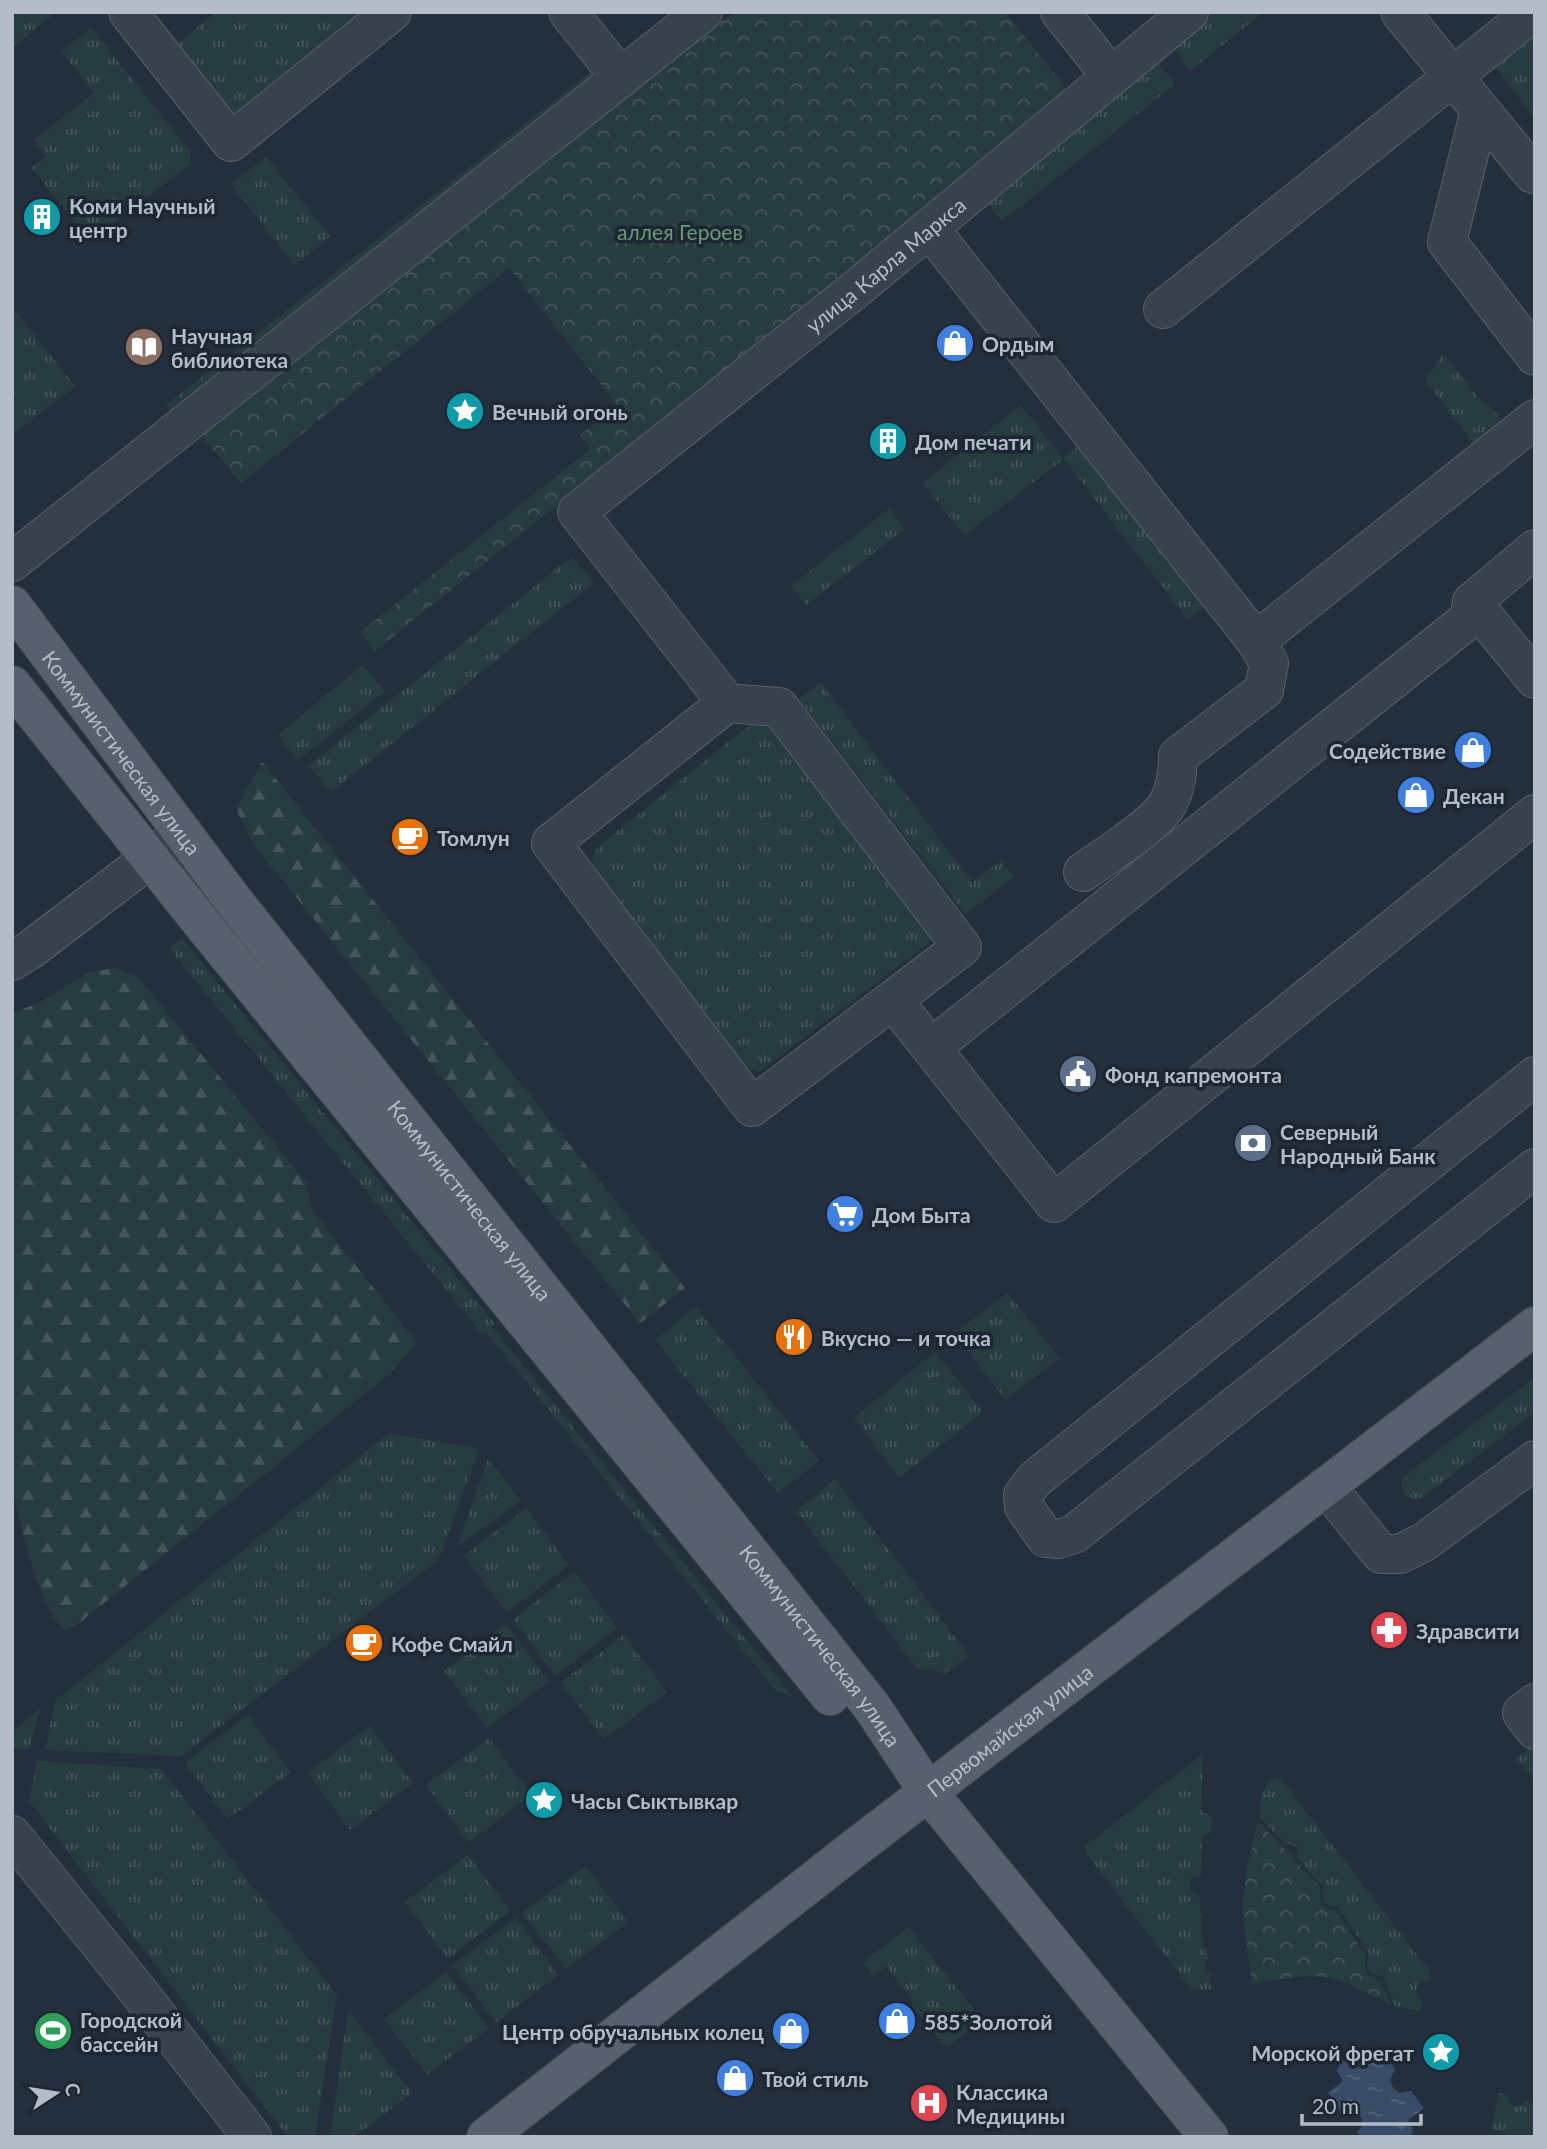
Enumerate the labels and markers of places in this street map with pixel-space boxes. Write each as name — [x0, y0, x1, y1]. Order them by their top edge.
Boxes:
place label: Коми Научный центр — [69, 193, 215, 242]
building icon: Коми Научный центр — [21, 196, 63, 238]
shop icon: Ордым — [934, 322, 976, 364]
place label: Научная библиотека — [171, 323, 288, 372]
library icon: Научная библиотека — [123, 326, 165, 368]
place label: Ордым — [982, 331, 1054, 356]
place icon: Вечный огонь — [444, 390, 486, 432]
place label: Вечный огонь — [492, 399, 628, 424]
building icon: Дом печати — [867, 420, 909, 462]
place label: Дом печати — [915, 429, 1031, 454]
shop icon: Содействие — [1452, 729, 1494, 771]
place label: Содействие — [1329, 738, 1446, 763]
shop icon: Декан — [1395, 774, 1437, 816]
place label: Декан — [1443, 783, 1505, 808]
cafe icon: Томлун — [389, 816, 431, 858]
place label: Томлун — [437, 825, 510, 850]
public building icon: Фонд капремонта — [1057, 1053, 1099, 1095]
place label: Фонд капремонта — [1105, 1062, 1282, 1087]
place label: Северный Народный Банк — [1280, 1119, 1436, 1168]
bank icon: Северный Народный Банк — [1232, 1122, 1274, 1164]
supermarket icon: Дом Быта — [824, 1193, 866, 1235]
place label: Дом Быта — [872, 1202, 971, 1227]
restaurant icon: Вкусно — и точка — [773, 1316, 815, 1358]
place label: Вкусно — и точка — [821, 1325, 991, 1350]
pharmacy icon: Здравсити — [1368, 1609, 1410, 1651]
place label: Здравсити — [1416, 1618, 1520, 1643]
cafe icon: Кофе Смайл — [343, 1622, 385, 1664]
place label: Кофе Смайл — [391, 1631, 513, 1656]
place icon: Часы Сыктывкар — [523, 1779, 565, 1821]
place label: Часы Сыктывкар — [571, 1788, 738, 1813]
shop icon: 585*Золотой — [876, 2000, 918, 2042]
place label: Городской бассейн — [80, 2007, 182, 2056]
place label: 585*Золотой — [924, 2009, 1052, 2034]
sports icon: Городской бассейн — [32, 2010, 74, 2052]
shop icon: Центр обручальных колец — [770, 2010, 812, 2052]
place label: Центр обручальных колец — [502, 2019, 764, 2044]
place icon: Морской фрегат — [1420, 2031, 1462, 2073]
place label: Морской фрегат — [1251, 2040, 1414, 2065]
shop icon: Твой стиль — [714, 2057, 756, 2099]
place label: Твой стиль — [762, 2066, 868, 2091]
place label: Классика Медицины — [956, 2079, 1065, 2128]
hospital icon: Классика Медицины — [908, 2082, 950, 2124]

